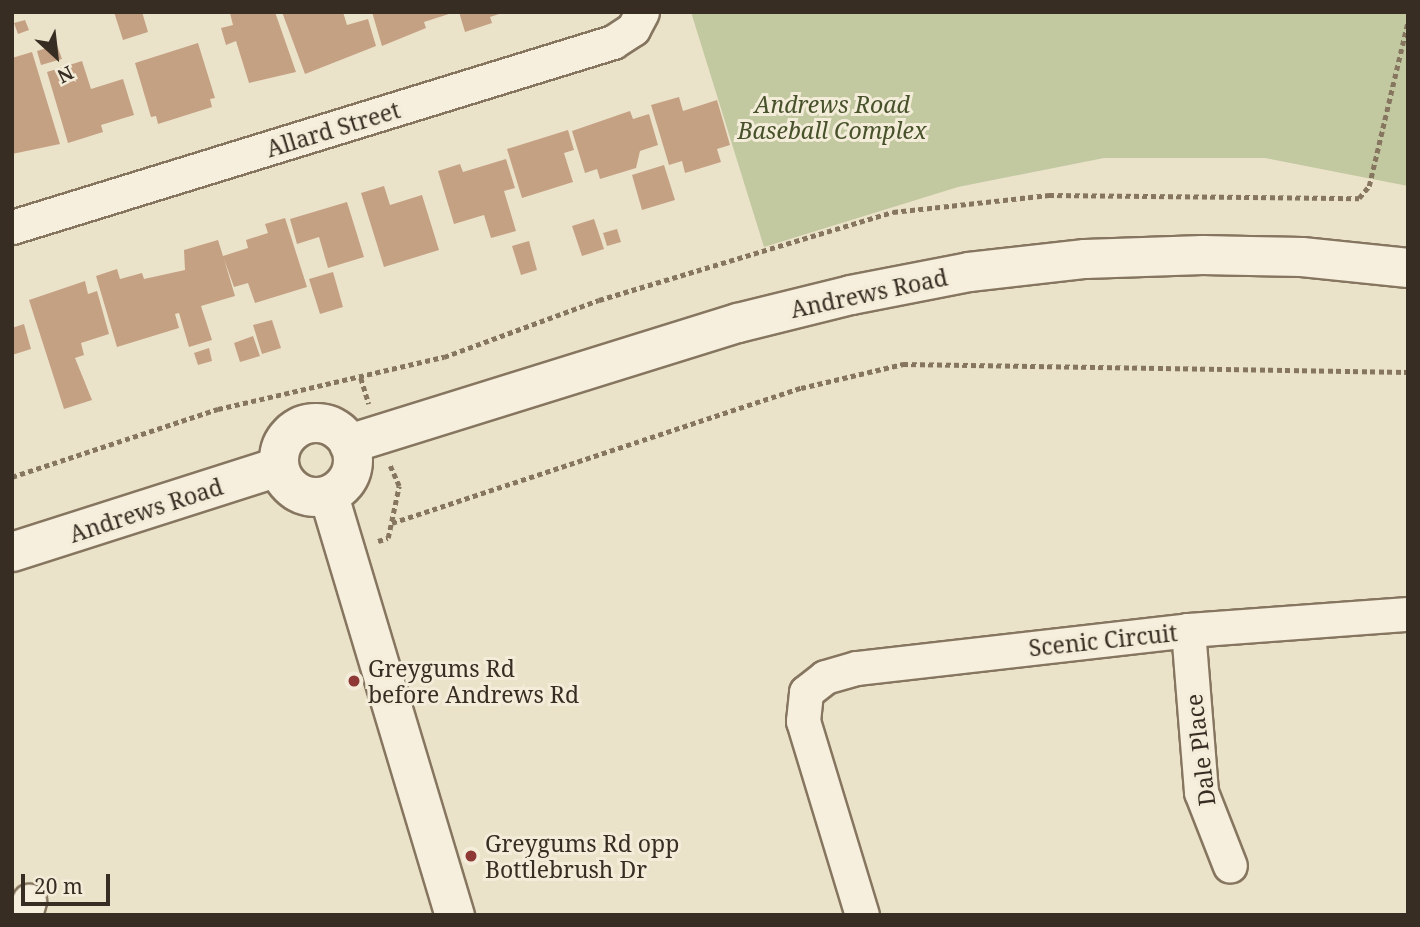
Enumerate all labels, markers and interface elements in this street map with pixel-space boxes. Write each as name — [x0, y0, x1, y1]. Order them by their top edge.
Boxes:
north arrow — [21, 21, 91, 91]
text: N — [53, 60, 78, 90]
park label: Andrews Road Baseball Complex — [738, 90, 926, 144]
street label: Allard Street — [263, 96, 403, 162]
street label: Andrews Road — [788, 263, 950, 323]
street label: Andrews Road — [66, 472, 226, 548]
street label: Scenic Circuit — [1027, 618, 1179, 662]
place label: Greygums Rd before Andrews Rd — [368, 654, 579, 708]
marker: Greygums Rd before Andrews Rd — [346, 673, 362, 689]
street label: Dale Place — [1179, 692, 1221, 808]
place label: Greygums Rd opp Bottlebrush Dr — [485, 829, 679, 883]
marker: Greygums Rd opp Bottlebrush Dr — [463, 848, 479, 864]
scale bar — [24, 860, 114, 904]
text: 20 m — [34, 872, 83, 900]

